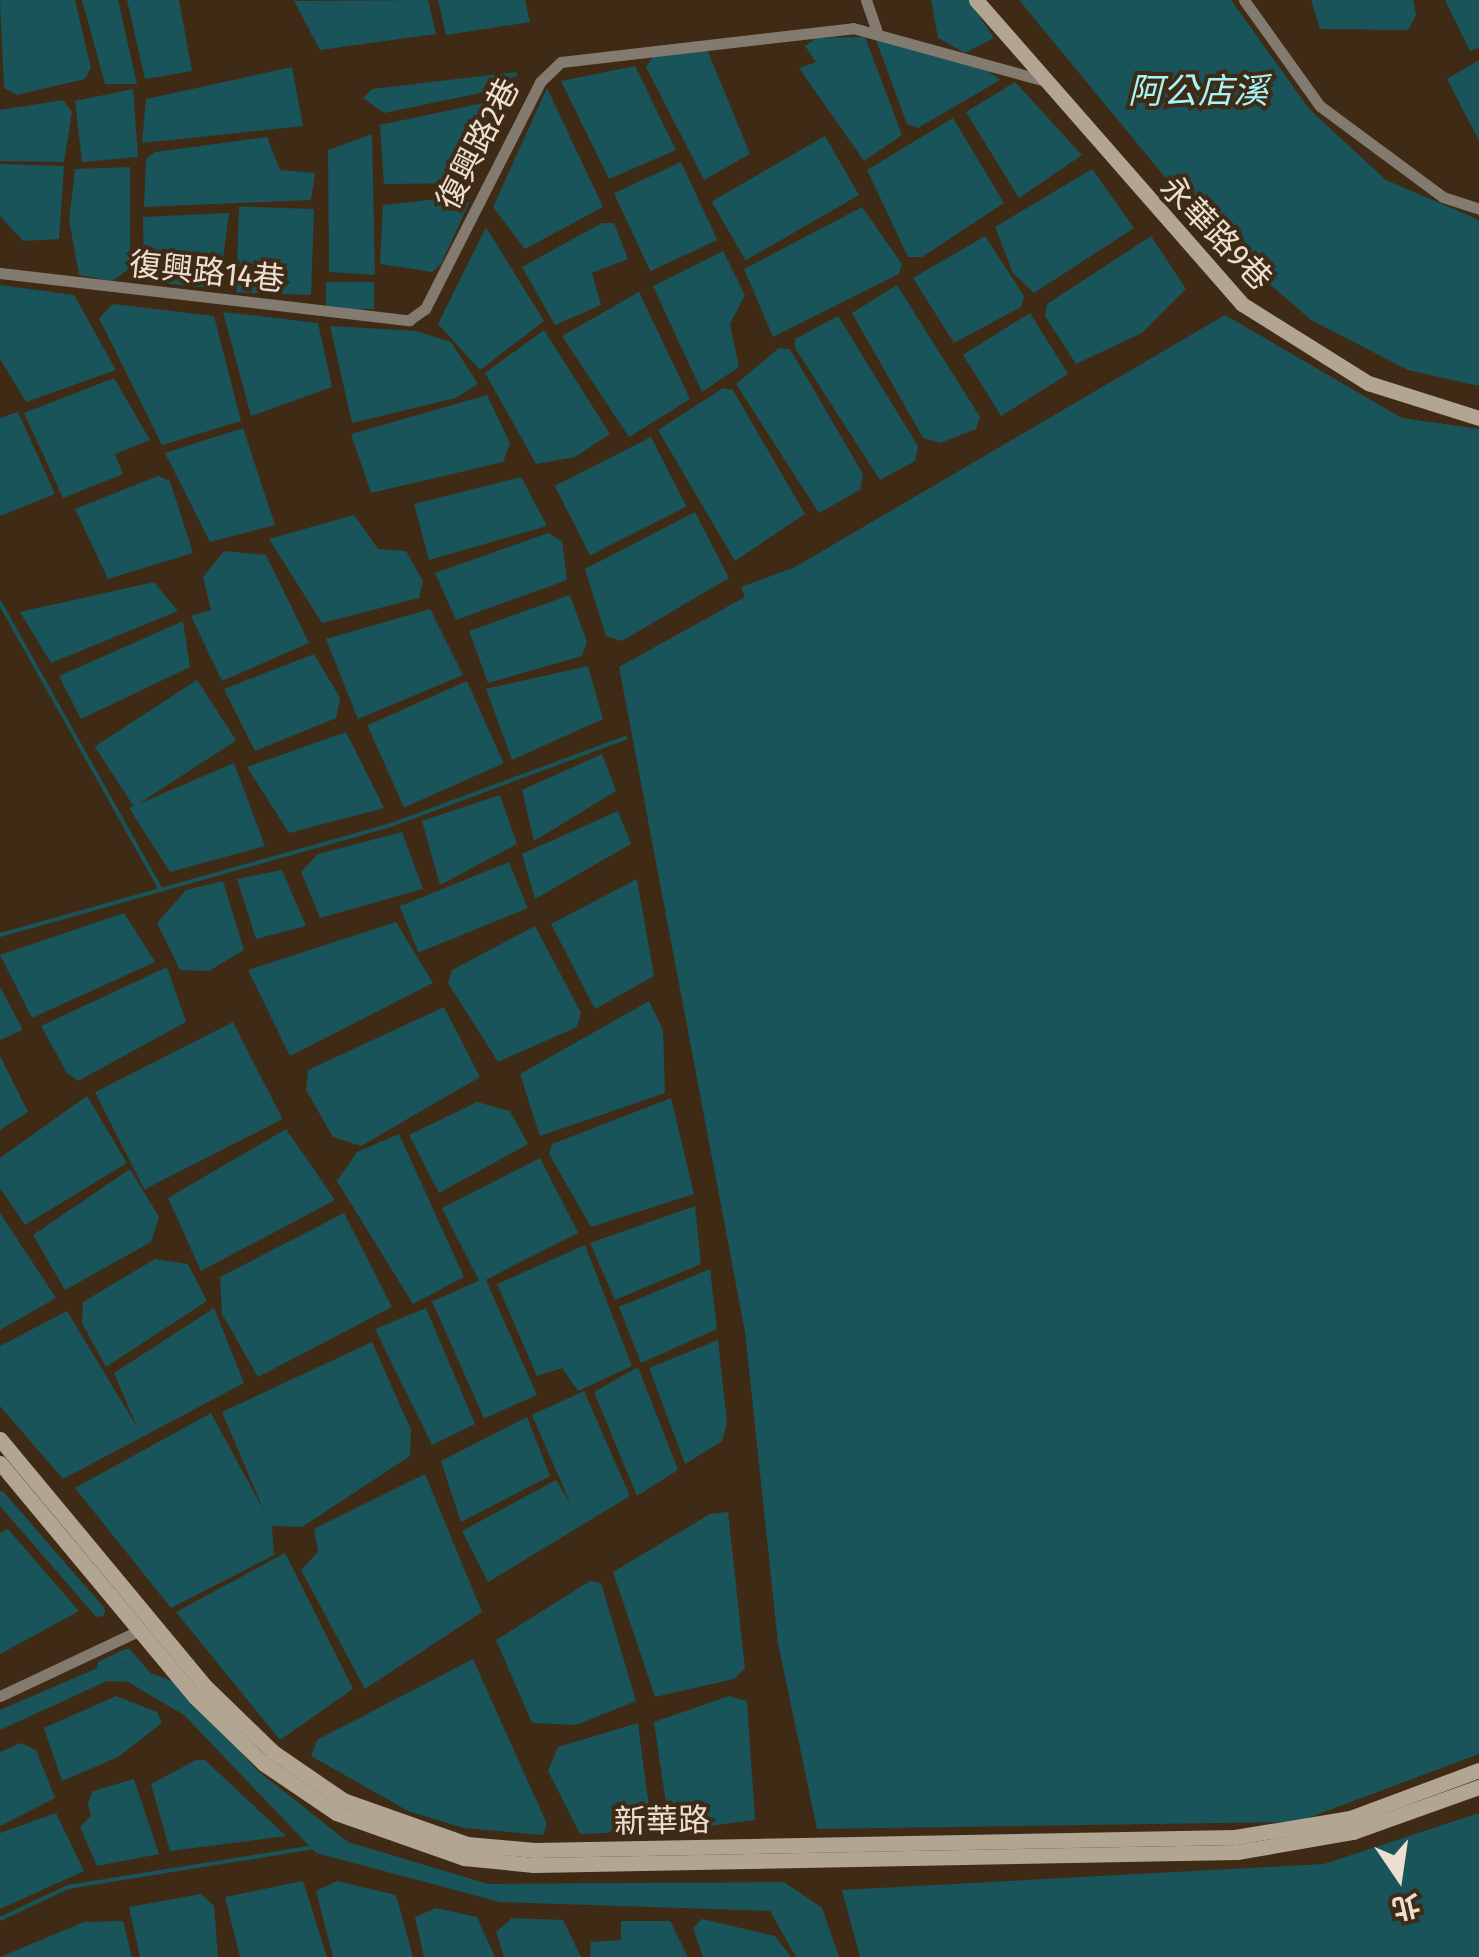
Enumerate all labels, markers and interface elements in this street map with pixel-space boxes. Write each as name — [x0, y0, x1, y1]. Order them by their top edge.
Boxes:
water label: 阿公店溪 — [1128, 70, 1268, 112]
street label: 復興路2巷 — [429, 72, 527, 216]
street label: 永華路9巷 — [1152, 168, 1280, 298]
street label: 復興路14巷 — [127, 245, 287, 299]
street label: 新華路 — [614, 1801, 710, 1841]
north arrow — [1349, 1827, 1449, 1927]
text: 北 — [1389, 1887, 1423, 1926]

